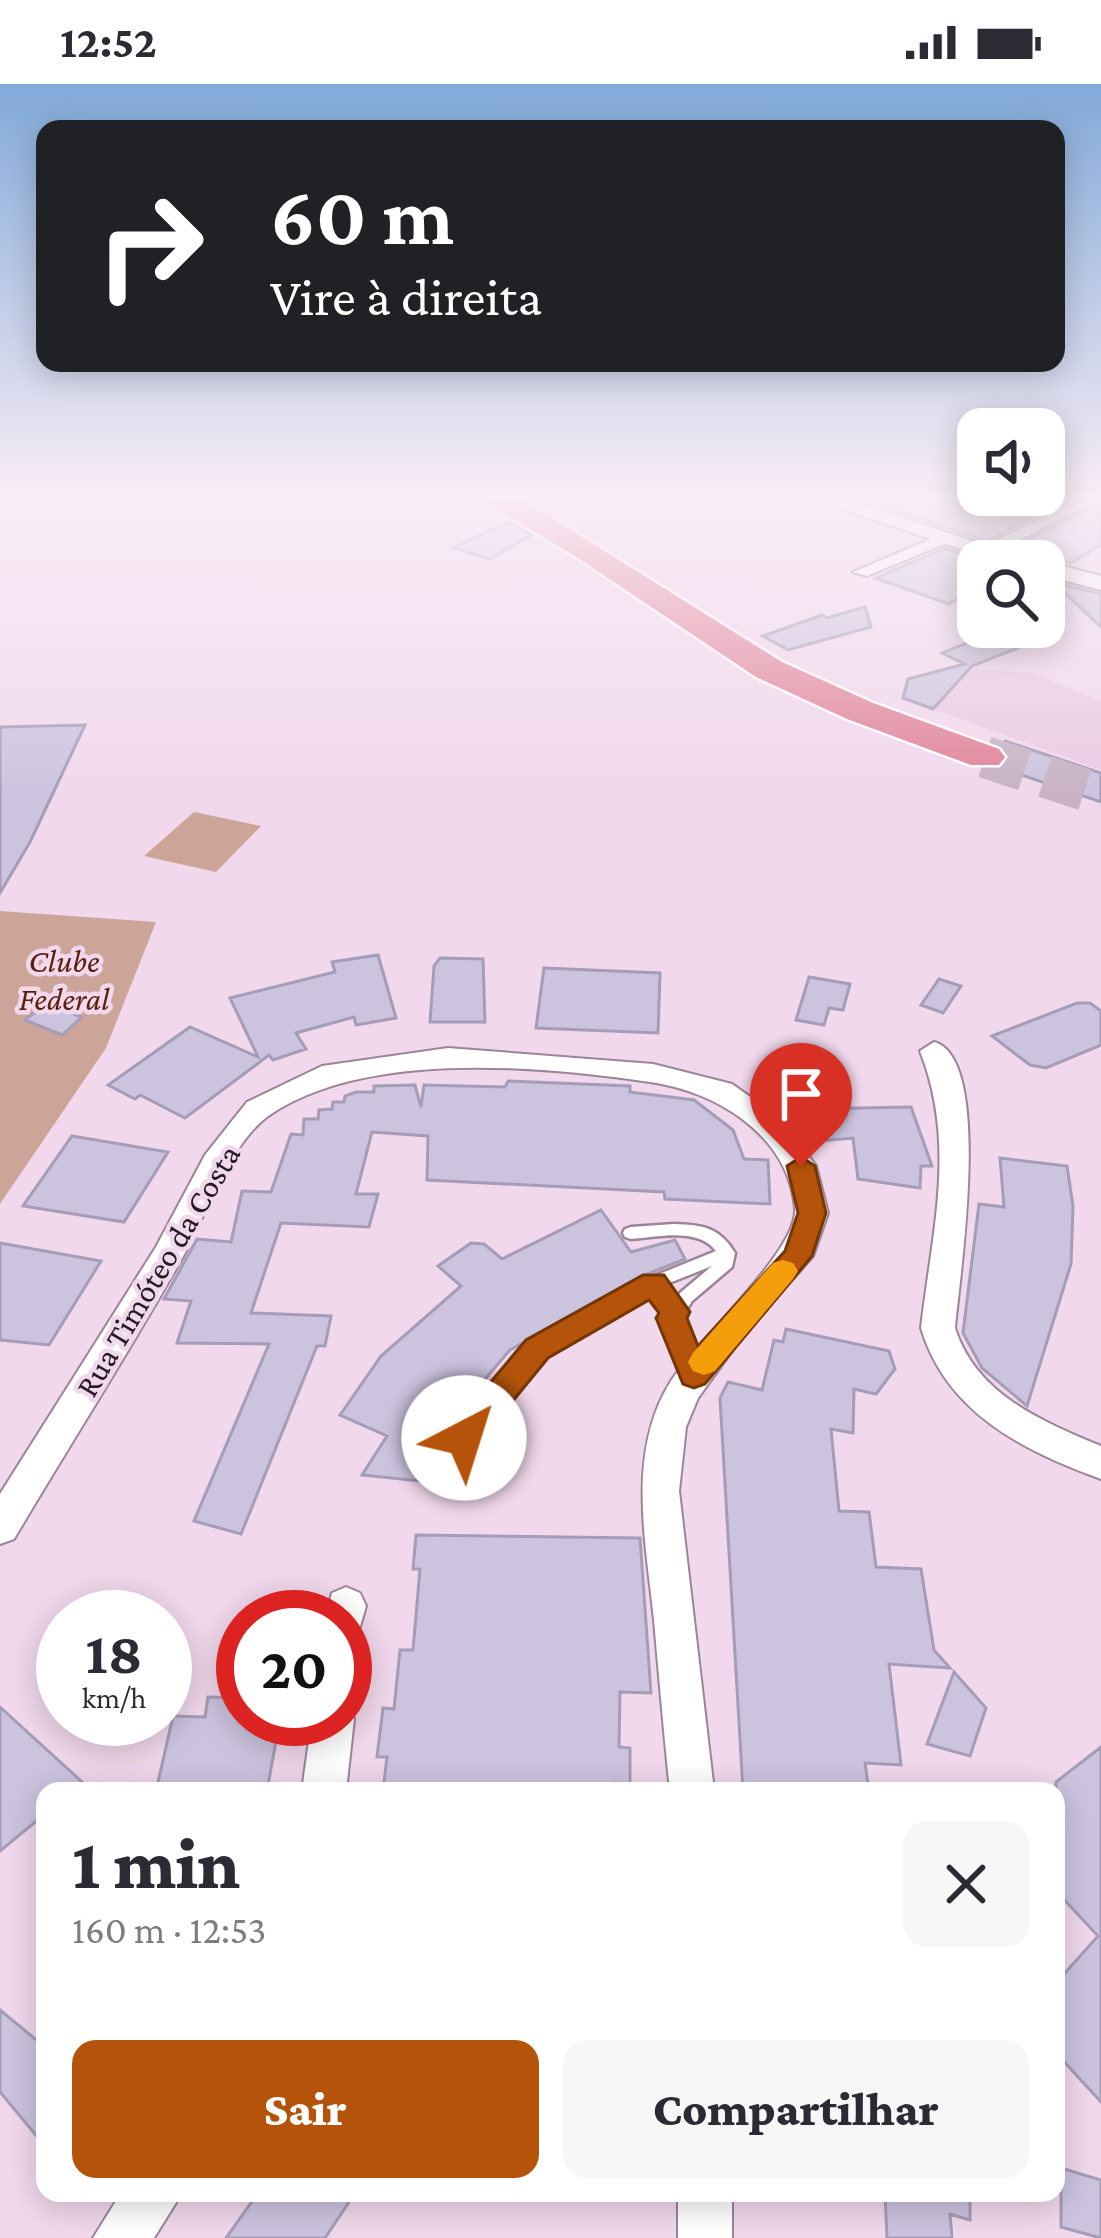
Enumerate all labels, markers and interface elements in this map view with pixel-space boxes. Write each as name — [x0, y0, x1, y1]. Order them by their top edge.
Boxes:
text: 12:52 — [60, 17, 157, 67]
icon: right — [72, 168, 228, 324]
text: 60 m — [270, 169, 454, 262]
text: Vire à direita — [270, 267, 542, 327]
map controls — [957, 408, 1065, 648]
button: sound — [957, 408, 1065, 516]
button: search — [957, 540, 1065, 648]
park label: Clube Federal — [19, 942, 110, 1017]
pin — [750, 1043, 852, 1166]
icon: arrive — [768, 1061, 834, 1127]
street label: Rua Timóteo da Costa — [68, 1137, 247, 1403]
position arrow — [401, 1375, 527, 1501]
speed limit sign: 20 — [216, 1590, 372, 1746]
text: 18 — [85, 1619, 143, 1686]
text: km/h — [82, 1681, 146, 1714]
button: close — [903, 1821, 1029, 1947]
text: 1 min — [72, 1823, 240, 1903]
text: 160 m · 12:53 — [72, 1908, 266, 1951]
button: Sair — [72, 2040, 539, 2178]
button: Compartilhar — [563, 2040, 1029, 2178]

